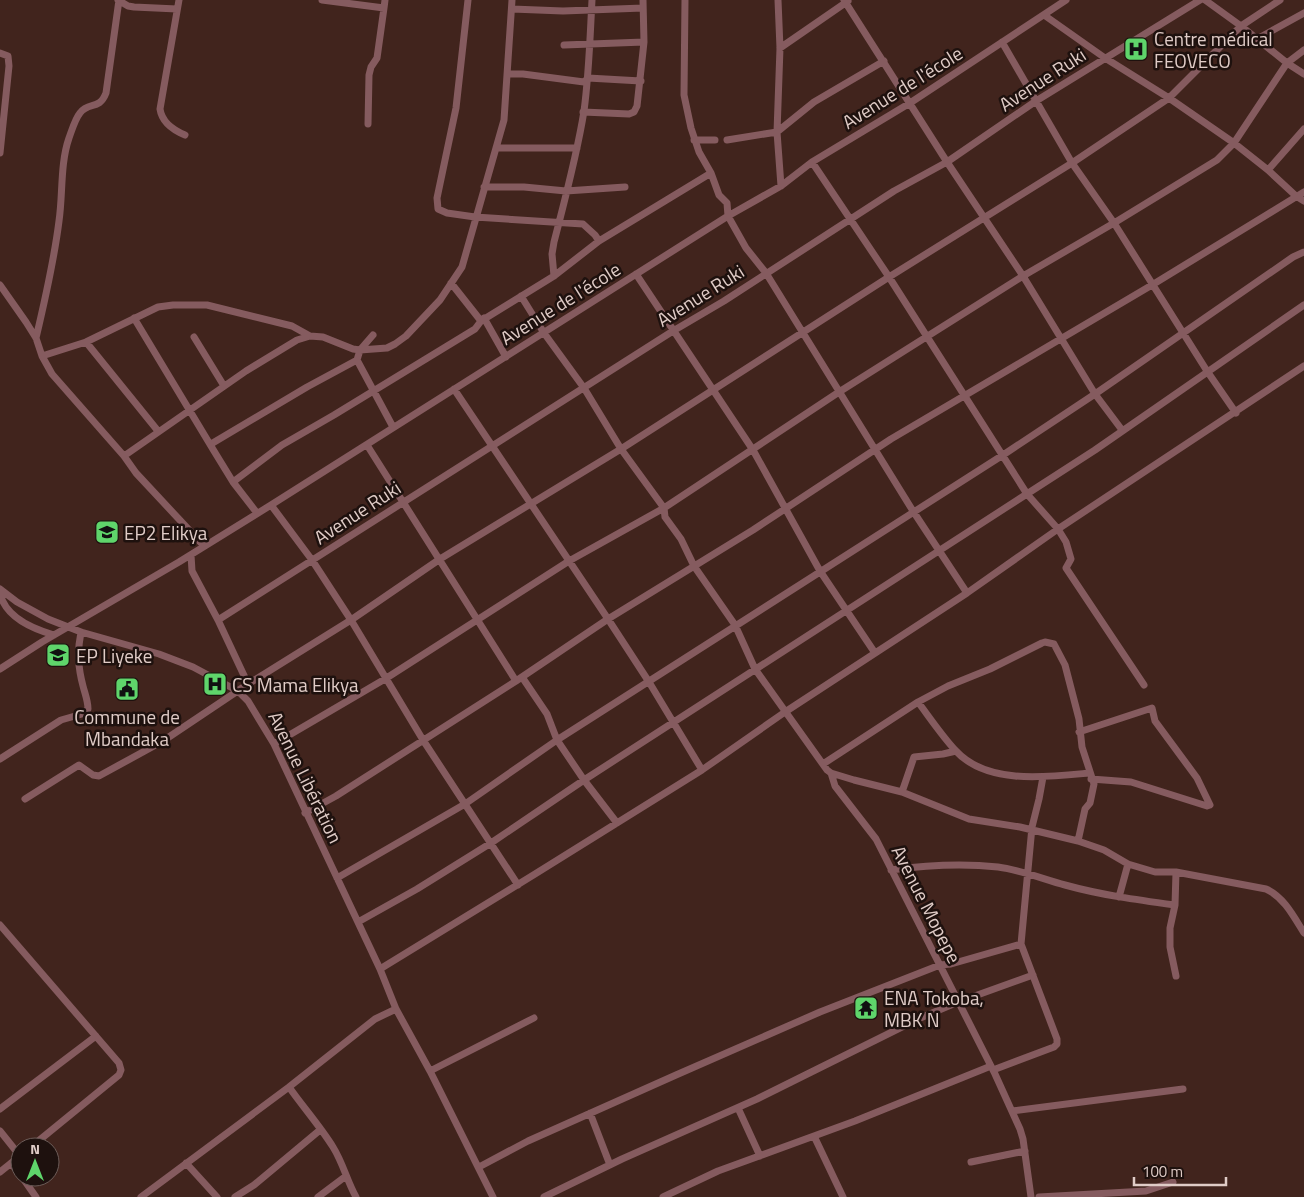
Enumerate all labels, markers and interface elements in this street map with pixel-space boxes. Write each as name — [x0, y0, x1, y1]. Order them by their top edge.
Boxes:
place label: Centre médical FEOVECO — [1154, 24, 1273, 75]
hospital icon: Centre médical FEOVECO — [1123, 36, 1149, 62]
street label: Avenue de l'école — [836, 38, 968, 136]
street label: Avenue Ruki — [993, 40, 1091, 118]
street label: Avenue de l'école — [494, 254, 626, 352]
street label: Avenue Ruki — [650, 257, 750, 333]
street label: Avenue Ruki — [308, 473, 406, 551]
place label: EP2 Elikya — [124, 518, 208, 547]
school or university icon: EP2 Elikya — [94, 519, 120, 545]
place label: EP Liyeke — [76, 641, 152, 670]
school or university icon: EP Liyeke — [45, 642, 71, 668]
place label: CS Mama Elikya — [232, 670, 359, 699]
hospital icon: CS Mama Elikya — [202, 671, 228, 697]
public building icon: Commune de Mbandaka — [114, 676, 140, 702]
place label: Commune de Mbandaka — [74, 702, 180, 753]
street label: Avenue Libération — [261, 706, 351, 848]
street label: Avenue Mopepe — [885, 840, 969, 968]
place label: ENA Tokoba, MBK N — [884, 983, 984, 1034]
temple icon: ENA Tokoba, MBK N — [853, 995, 879, 1021]
north arrow — [10, 1137, 60, 1187]
text: N — [30, 1138, 40, 1159]
scale bar — [1134, 1154, 1226, 1186]
text: 100 m — [1142, 1160, 1183, 1183]

